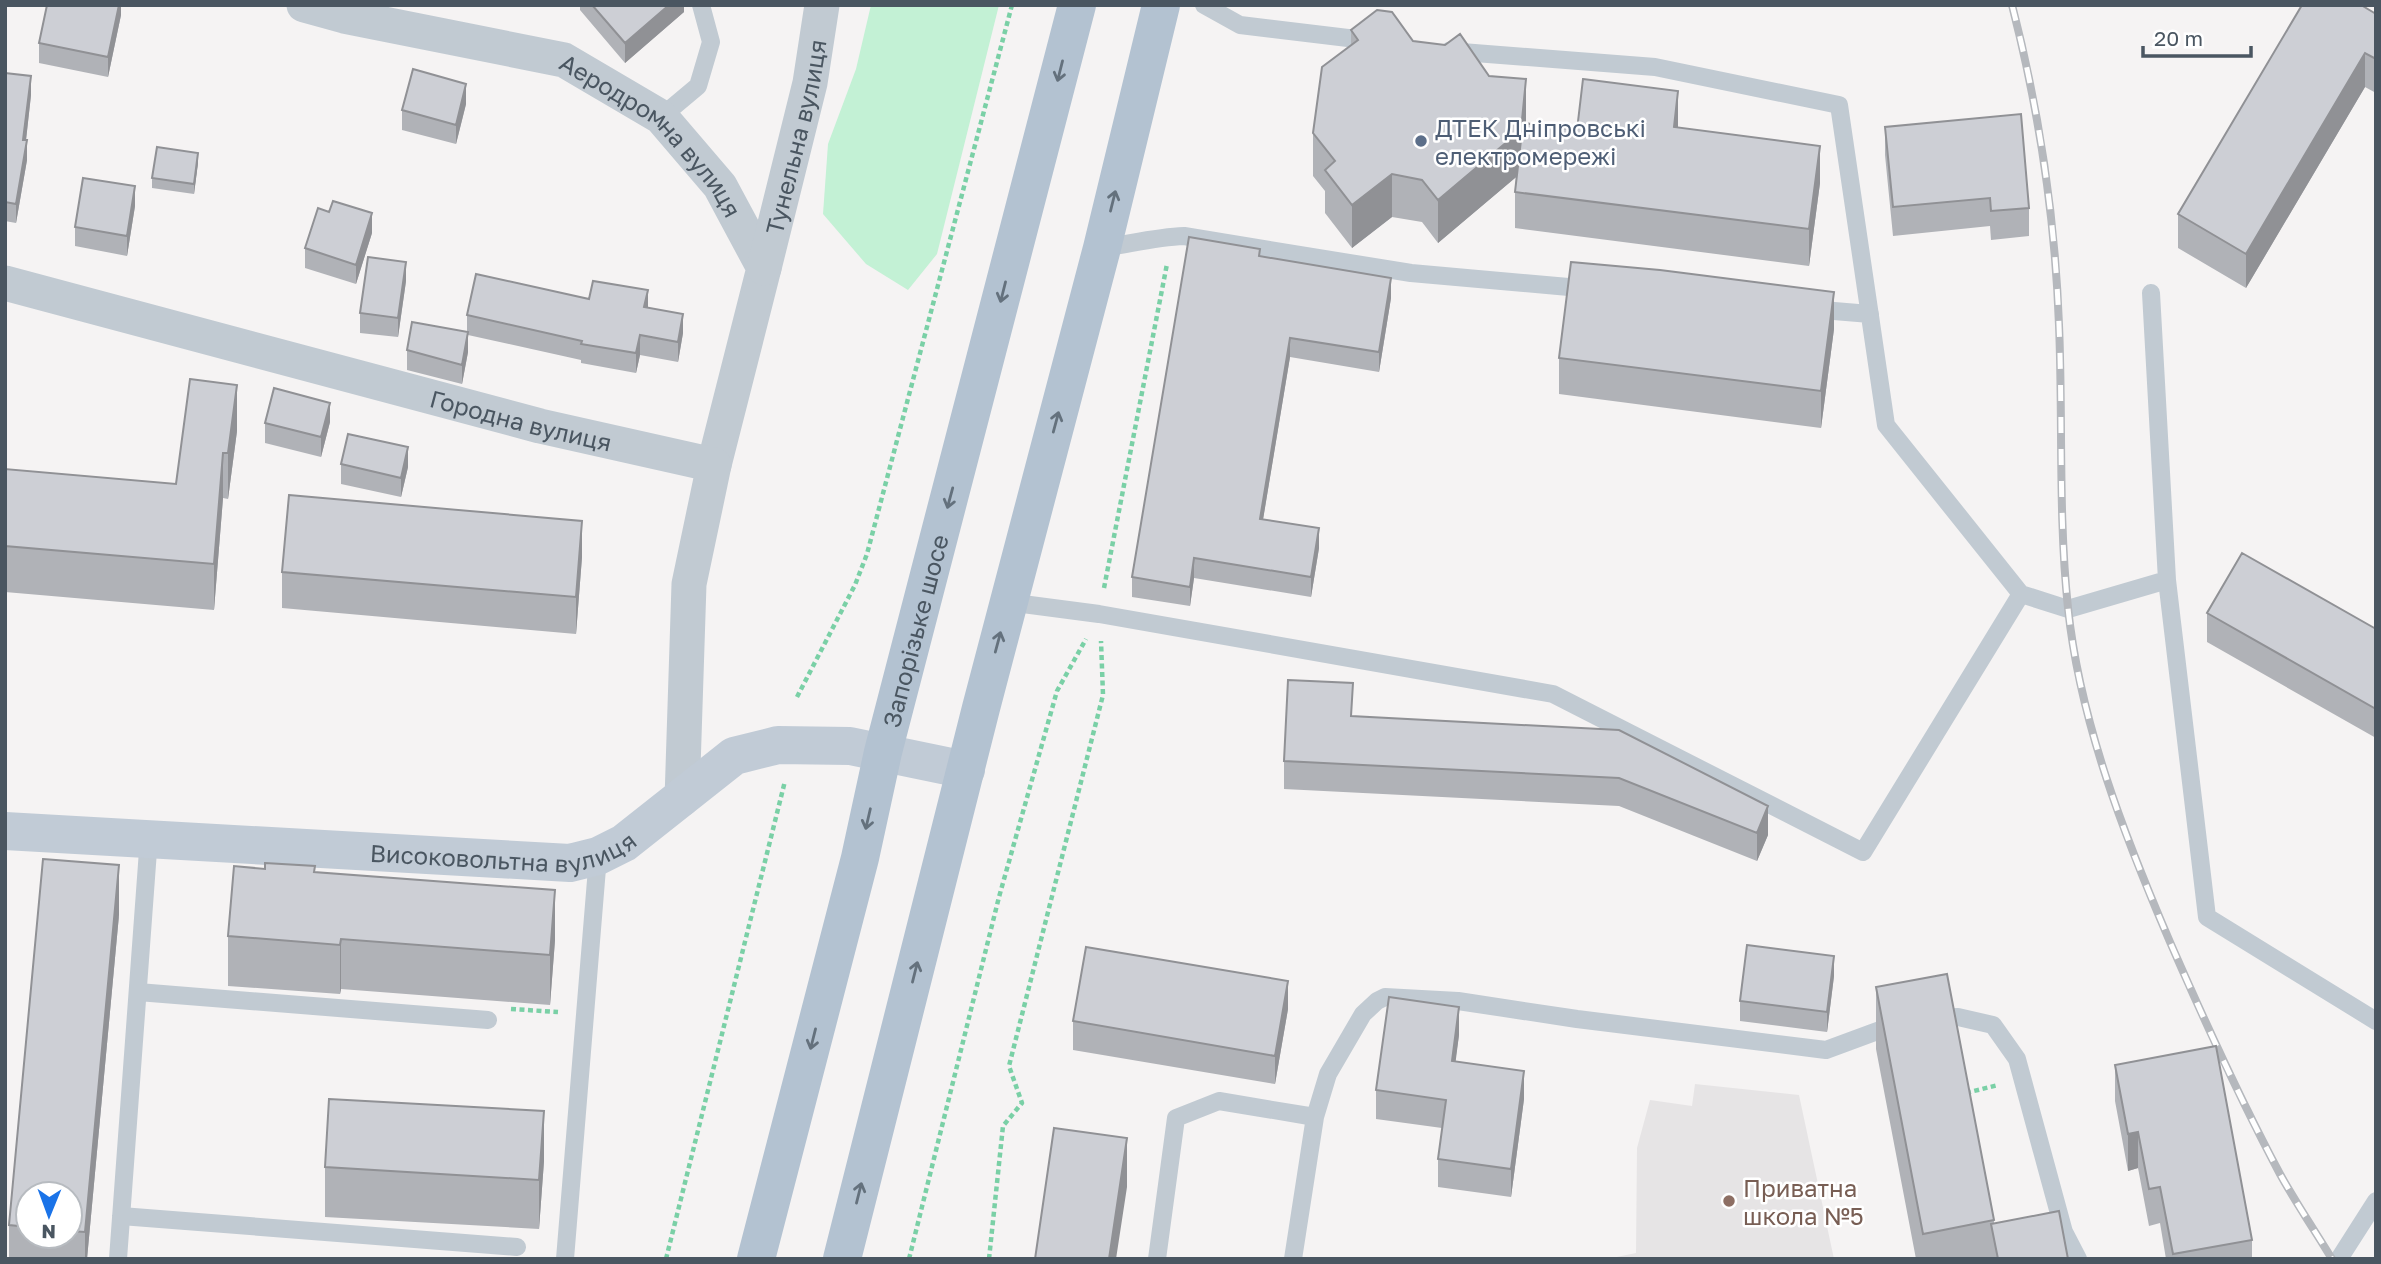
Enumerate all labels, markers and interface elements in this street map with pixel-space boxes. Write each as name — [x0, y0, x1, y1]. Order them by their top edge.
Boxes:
scale bar — [2143, 14, 2252, 58]
text: 20 m — [2154, 25, 2203, 51]
street label: Тунельна вулиця — [758, 37, 831, 237]
street label: Аеродромна вулиця — [555, 47, 748, 222]
one-way arrow — [1053, 59, 1066, 82]
place label: ДТЕК Дніпровські електромережі — [1435, 113, 1646, 170]
marker: ДТЕК Дніпровські електромережі — [1413, 133, 1429, 149]
one-way arrow — [1108, 191, 1121, 213]
one-way arrow — [996, 280, 1009, 303]
street label: Городна вулиця — [427, 383, 615, 456]
one-way arrow — [1050, 411, 1063, 433]
one-way arrow — [943, 486, 956, 508]
street label: Запорізьке шосе — [876, 531, 953, 730]
one-way arrow — [992, 631, 1005, 653]
one-way arrow — [861, 807, 875, 830]
street label: Високовольтна вулиця — [369, 825, 641, 878]
one-way arrow — [909, 961, 922, 984]
one-way arrow — [806, 1027, 819, 1050]
place label: Приватна школа №5 — [1743, 1173, 1864, 1230]
north arrow — [14, 1180, 84, 1250]
one-way arrow — [853, 1182, 866, 1204]
marker: Приватна школа №5 — [1721, 1193, 1737, 1209]
text: N — [41, 1221, 56, 1244]

